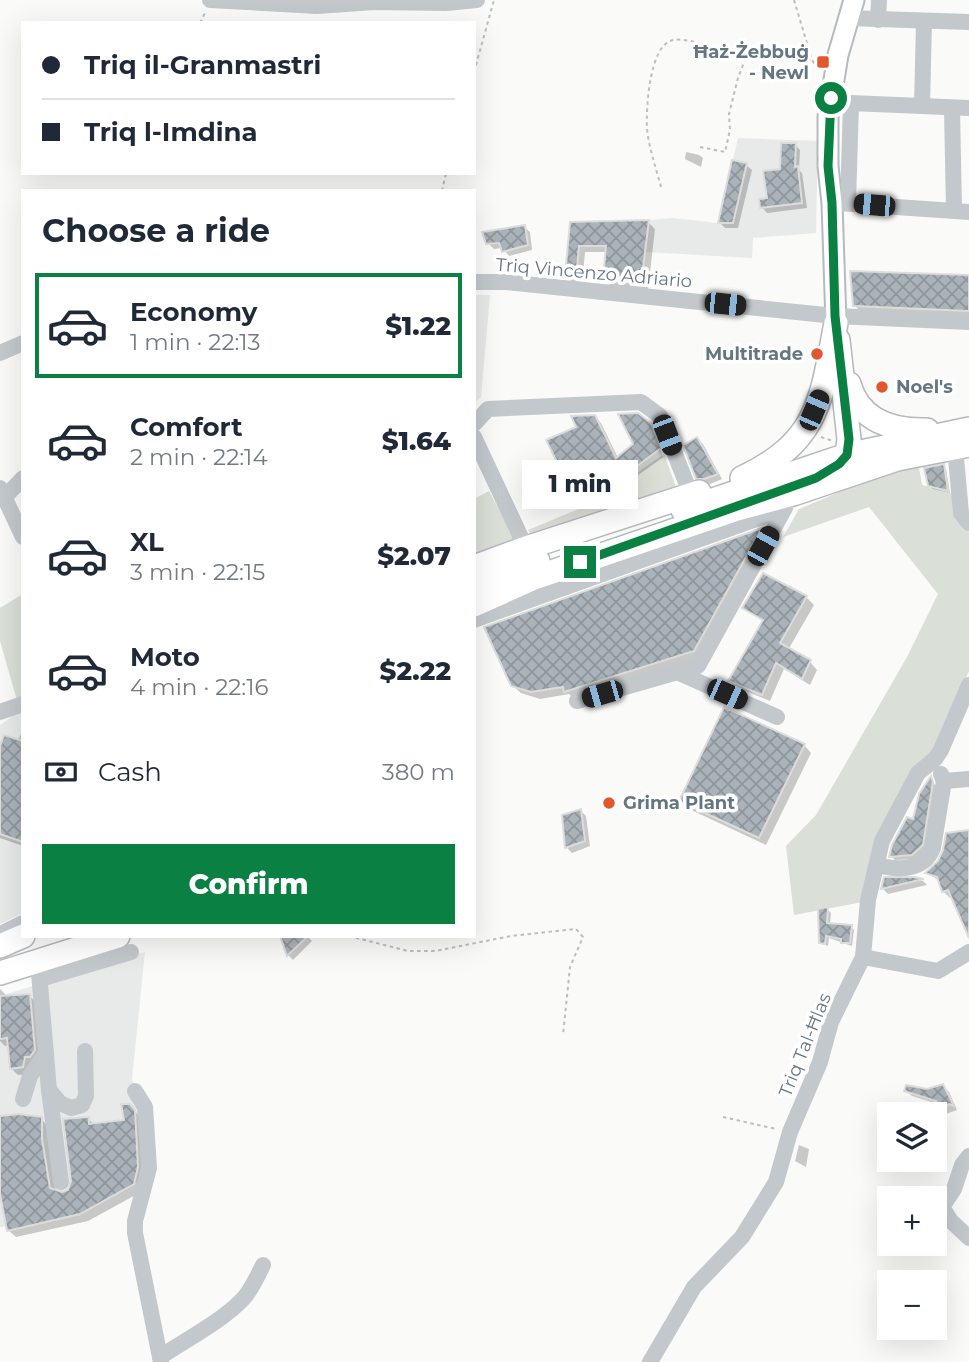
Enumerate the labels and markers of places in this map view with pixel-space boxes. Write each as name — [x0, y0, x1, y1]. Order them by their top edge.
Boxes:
place label: Ħaż-Żebbuġ - Newl — [693, 41, 809, 84]
marker: Ħaż-Żebbuġ - Newl — [815, 54, 831, 70]
place label: Multitrade — [705, 343, 803, 365]
marker: Multitrade — [809, 346, 825, 362]
place label: Noel's — [896, 376, 953, 398]
marker: Noel's — [874, 379, 890, 395]
place label: Grima Plant — [623, 792, 735, 814]
marker: Grima Plant — [601, 795, 617, 811]

